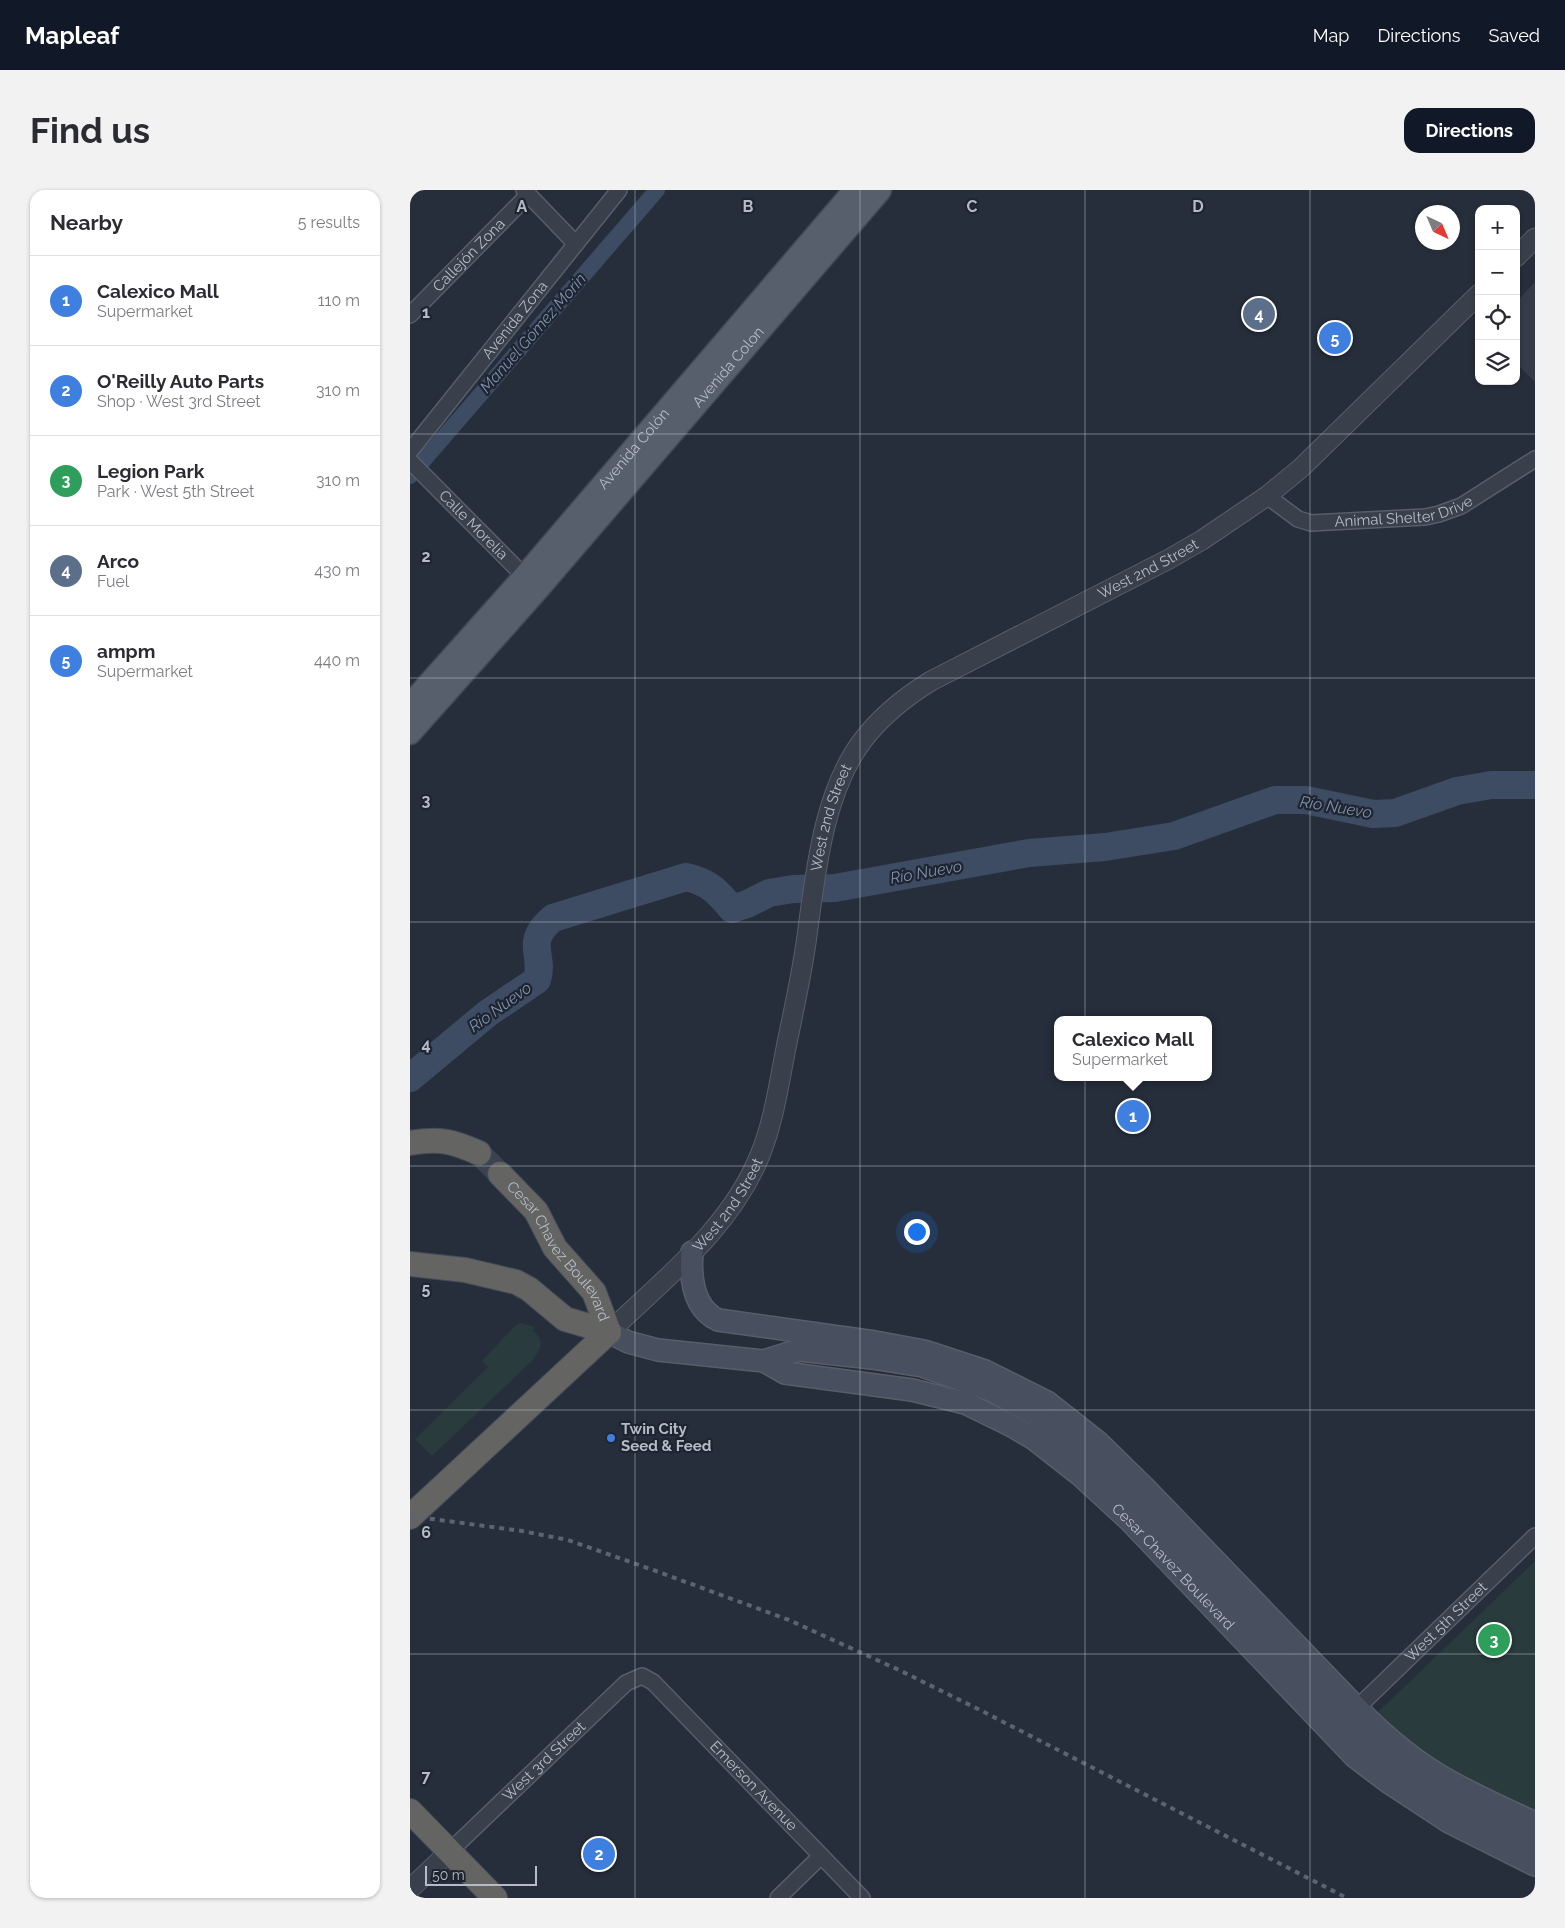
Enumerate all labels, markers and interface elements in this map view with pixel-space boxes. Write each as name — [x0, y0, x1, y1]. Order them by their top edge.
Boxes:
text: Mapleaf — [25, 21, 119, 50]
text: Map — [1313, 25, 1349, 46]
text: Directions — [1377, 25, 1461, 46]
text: Saved — [1489, 25, 1540, 46]
button: Directions — [1404, 108, 1535, 153]
text: Find us — [30, 110, 150, 151]
text: A — [517, 197, 528, 216]
text: B — [743, 197, 754, 216]
text: C — [967, 197, 978, 216]
text: D — [1192, 197, 1204, 216]
north arrow — [1415, 205, 1460, 250]
map controls — [1475, 205, 1520, 385]
button: + — [1475, 205, 1520, 250]
text: Nearby — [50, 210, 123, 235]
text: 5 results — [298, 213, 360, 232]
street label: Callejón Zona — [429, 215, 509, 295]
button: − — [1475, 250, 1520, 295]
water label: Manuel Gómez Morin — [476, 269, 590, 397]
street label: Avenida Zona — [478, 277, 552, 362]
text: Calexico Mall — [97, 280, 219, 302]
text: 1 — [62, 291, 70, 310]
text: 110 m — [318, 291, 360, 310]
pin: 4 — [1243, 295, 1275, 333]
button: locate — [1475, 295, 1520, 340]
text: Supermarket — [97, 302, 193, 321]
text: 1 — [422, 303, 430, 322]
pin: 5 — [1319, 319, 1351, 357]
street label: Avenida Colon — [689, 323, 768, 411]
button: layers — [1475, 340, 1520, 385]
text: O'Reilly Auto Parts — [97, 370, 264, 392]
text: 2 — [61, 381, 71, 400]
text: 310 m — [316, 381, 360, 400]
text: Shop · West 3rd Street — [97, 392, 261, 411]
street label: Avenida Colón — [594, 405, 673, 493]
text: Legion Park — [97, 460, 204, 482]
text: 3 — [62, 471, 70, 490]
text: 310 m — [316, 471, 360, 490]
text: Park · West 5th Street — [97, 482, 254, 501]
street label: Calle Morelia — [435, 486, 512, 563]
street label: Animal Shelter Drive — [1334, 492, 1476, 531]
street label: West 2nd Street — [1095, 535, 1202, 603]
text: 2 — [421, 547, 431, 566]
text: Arco — [97, 550, 139, 572]
text: 4 — [61, 561, 71, 580]
text: 430 m — [314, 561, 360, 580]
text: Fuel — [97, 572, 129, 591]
text: ampm — [97, 640, 155, 662]
text: 5 — [62, 651, 70, 670]
text: 440 m — [314, 651, 360, 670]
text: Supermarket — [97, 662, 193, 681]
street label: West 2nd Street — [807, 761, 855, 873]
text: 3 — [422, 791, 431, 810]
water label: Río Nuevo — [1299, 792, 1373, 822]
water label: Río Nuevo — [889, 856, 963, 888]
water label: Río Nuevo — [465, 978, 535, 1036]
popup — [1054, 1016, 1212, 1081]
text: Calexico Mall — [1072, 1028, 1194, 1050]
text: 4 — [421, 1035, 431, 1054]
text: Supermarket — [1072, 1050, 1168, 1069]
pin: 1 — [1117, 1097, 1149, 1135]
street label: West 2nd Street — [689, 1155, 767, 1256]
street label: Cesar Chavez Boulevard — [503, 1177, 613, 1324]
your location — [904, 1219, 930, 1245]
text: 5 — [422, 1279, 431, 1298]
place label: Twin City Seed & Feed — [621, 1420, 712, 1455]
marker: Twin City Seed & Feed — [605, 1432, 617, 1444]
street label: Cesar Chavez Boulevard — [1108, 1500, 1238, 1634]
text: 6 — [421, 1523, 431, 1542]
street label: West 5th Street — [1401, 1578, 1491, 1666]
pin: 3 — [1478, 1621, 1510, 1659]
street label: West 3rd Street — [499, 1718, 589, 1805]
street label: Emerson Avenue — [706, 1737, 801, 1835]
text: 7 — [422, 1767, 431, 1786]
pin: 2 — [583, 1835, 615, 1873]
scale bar — [425, 1863, 538, 1886]
text: 50 m — [432, 1867, 465, 1883]

